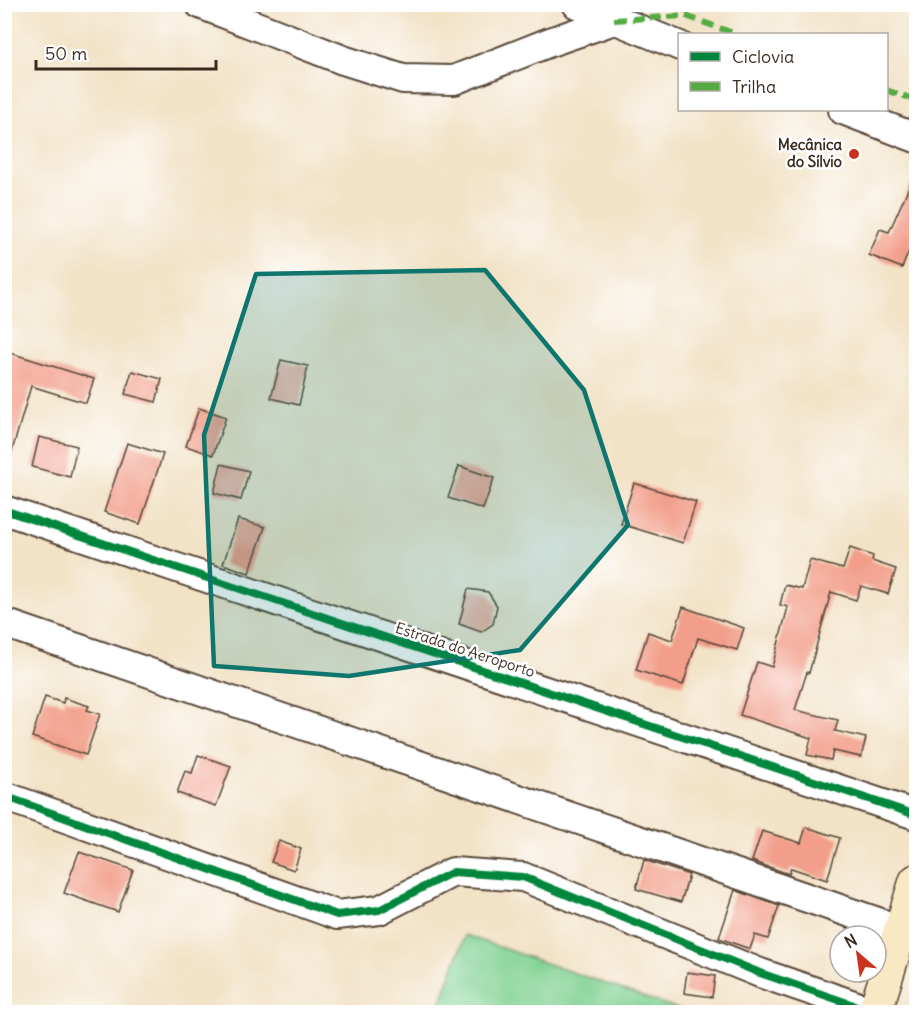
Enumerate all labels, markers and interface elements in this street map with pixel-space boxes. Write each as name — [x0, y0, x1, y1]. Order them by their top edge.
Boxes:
scale bar — [36, 33, 216, 71]
legend — [678, 33, 888, 111]
text: 50 m — [45, 42, 87, 65]
text: Ciclovia — [732, 45, 794, 68]
text: Trilha — [732, 75, 776, 98]
place label: Mecânica do Sílvio — [778, 135, 843, 171]
marker: Mecânica do Sílvio — [847, 147, 861, 161]
street label: Estrada do Aeroporto — [393, 618, 537, 681]
north arrow — [828, 924, 888, 984]
text: N — [841, 929, 860, 952]

